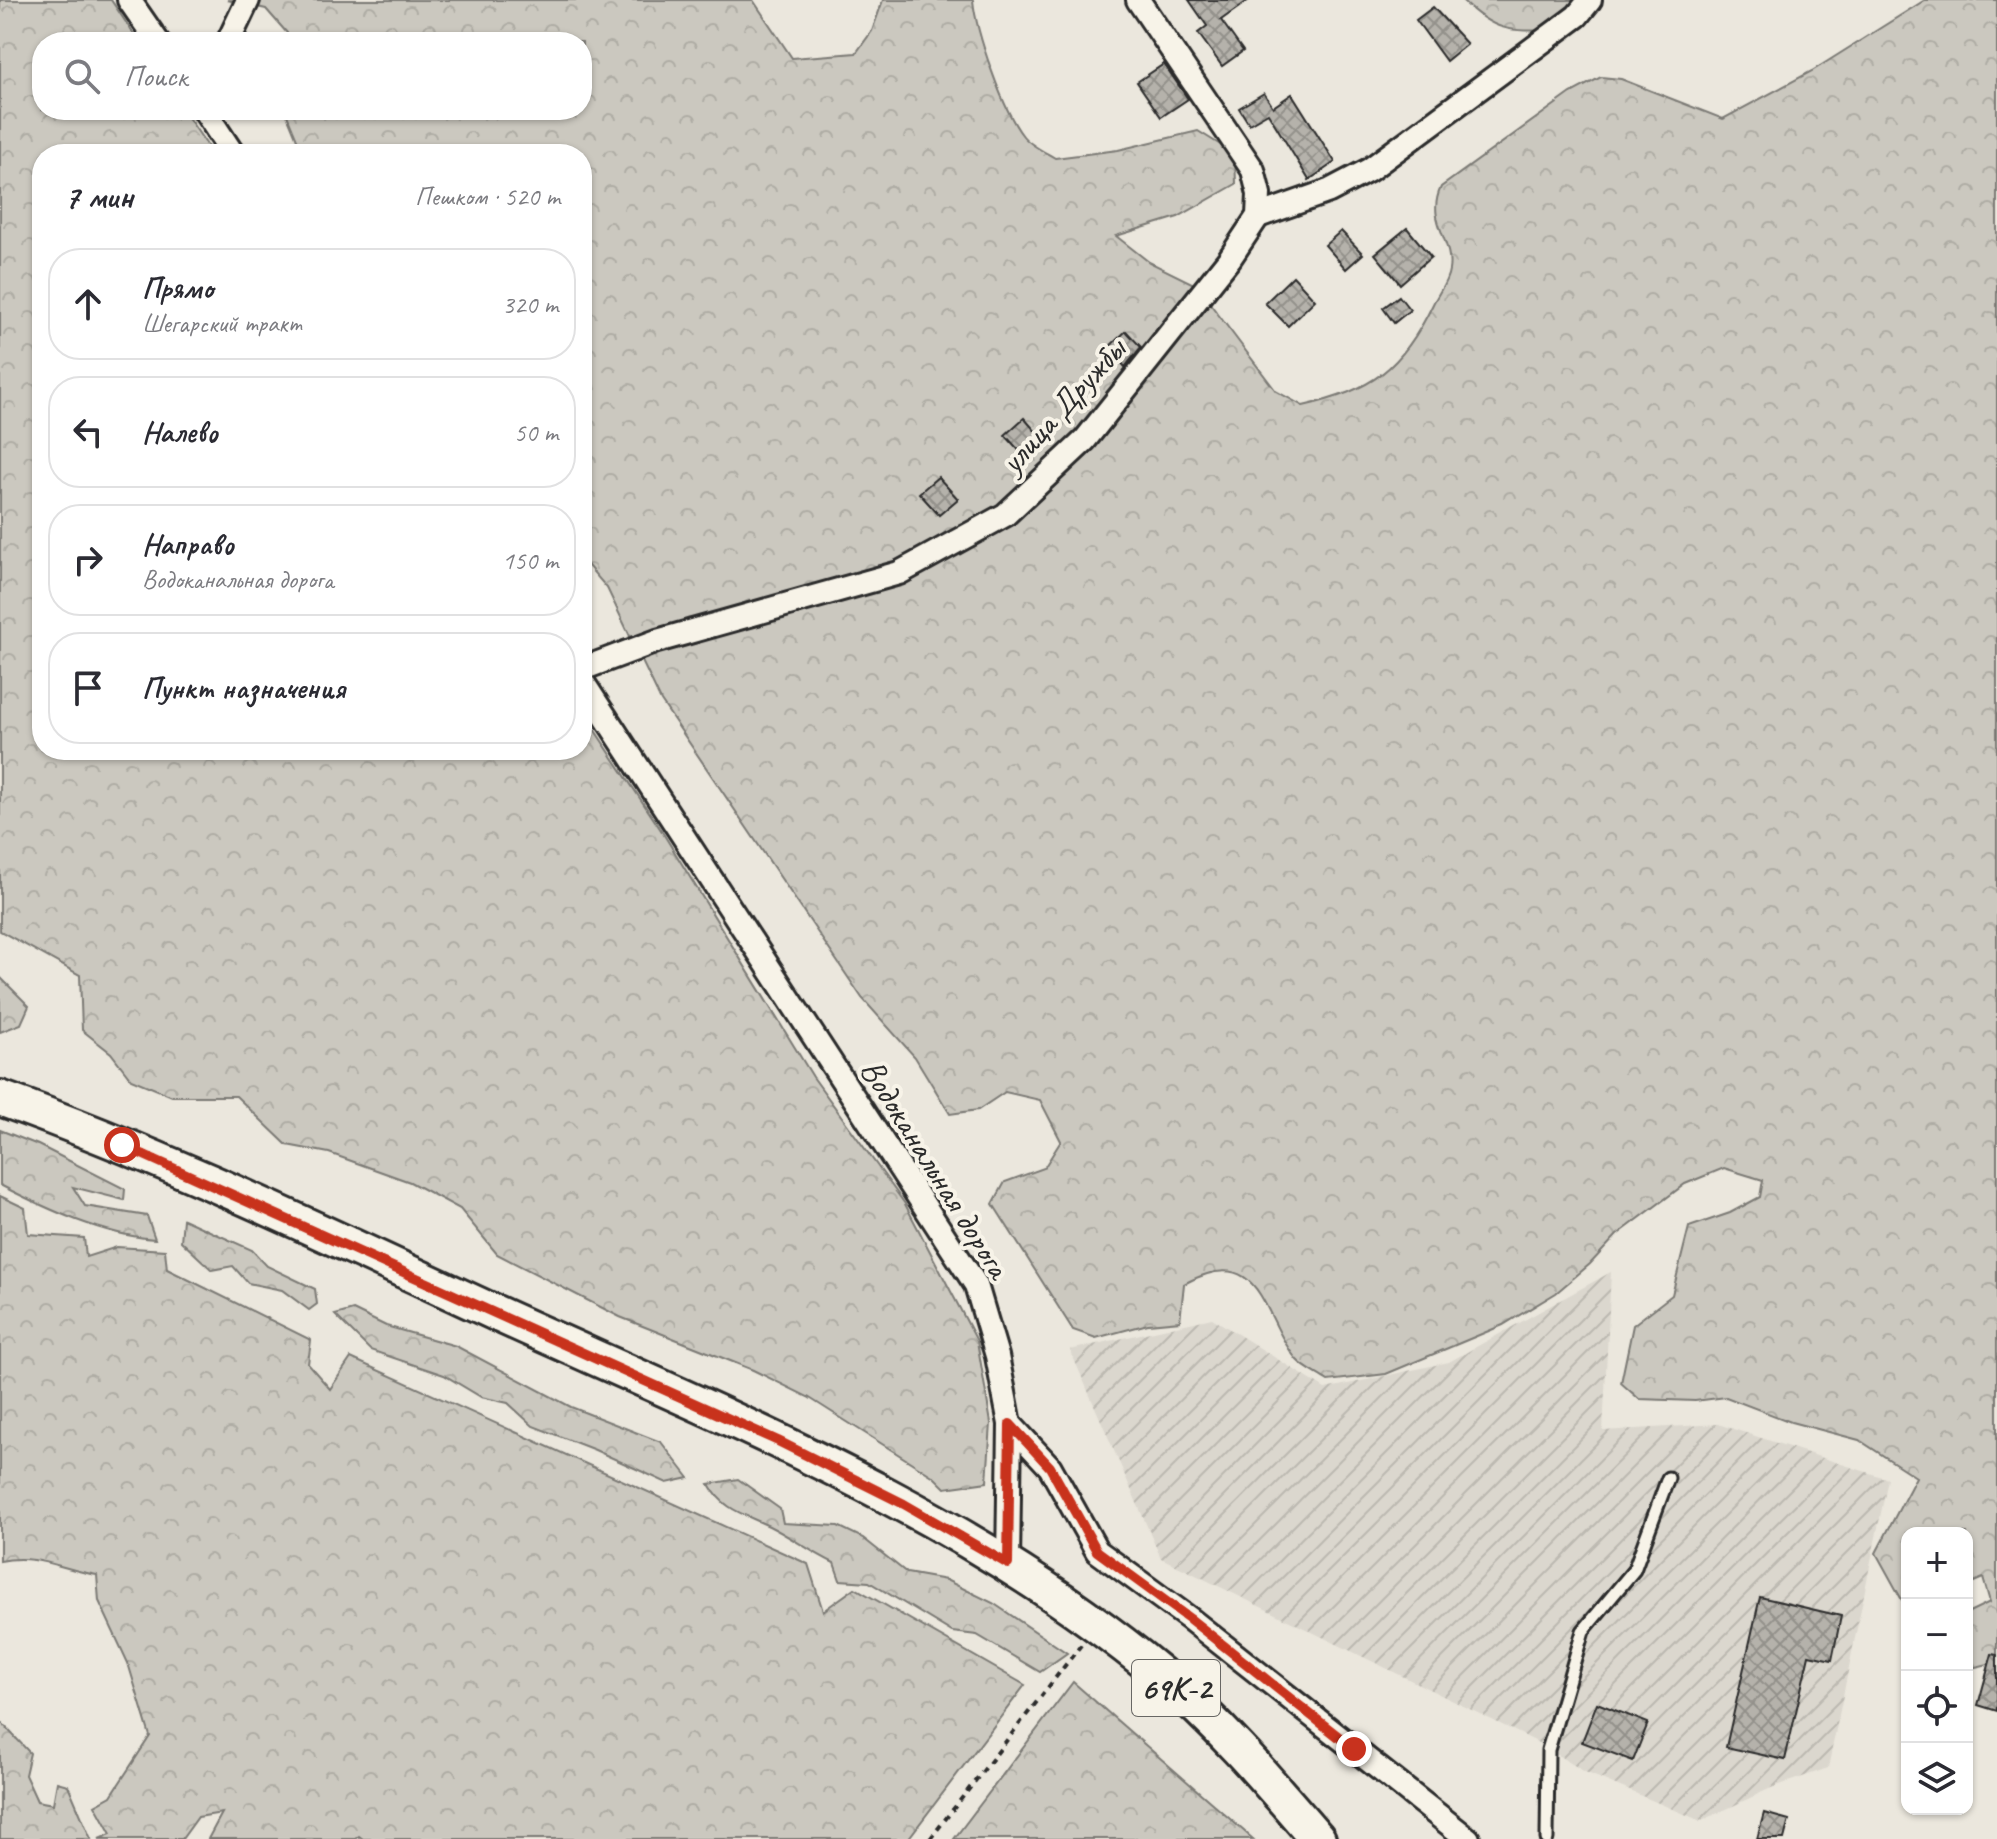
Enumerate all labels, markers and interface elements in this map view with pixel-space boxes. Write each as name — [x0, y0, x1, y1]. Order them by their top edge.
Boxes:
search box — [32, 32, 592, 120]
icon: search — [60, 54, 104, 98]
text: Поиск — [124, 57, 187, 95]
text: 7 мин — [64, 175, 133, 218]
text: Пешком · 520 m — [415, 180, 560, 213]
text: Прямо — [142, 269, 213, 307]
icon: ahead — [66, 282, 110, 326]
text: 320 m — [502, 288, 558, 321]
text: Шегарский тракт — [142, 307, 301, 340]
street label: улица Дружбы — [989, 326, 1137, 484]
icon: left — [66, 410, 110, 454]
text: Налево — [142, 413, 218, 451]
text: 50 m — [514, 416, 558, 449]
text: Направо — [142, 525, 234, 563]
icon: right — [66, 538, 110, 582]
text: 150 m — [502, 544, 558, 577]
text: Водоканальная дорога — [142, 563, 333, 596]
icon: arrive — [66, 666, 110, 710]
text: Пункт назначения — [142, 669, 345, 707]
street label: Водоканальная дорога — [851, 1051, 1022, 1288]
route start — [104, 1127, 140, 1163]
map controls — [1901, 1527, 1973, 1815]
button: + — [1901, 1527, 1973, 1599]
button: − — [1901, 1599, 1973, 1671]
road number: 69К-2 — [1132, 1660, 1220, 1716]
button: locate — [1901, 1671, 1973, 1743]
route end — [1336, 1731, 1372, 1767]
button: layers — [1901, 1743, 1973, 1815]

